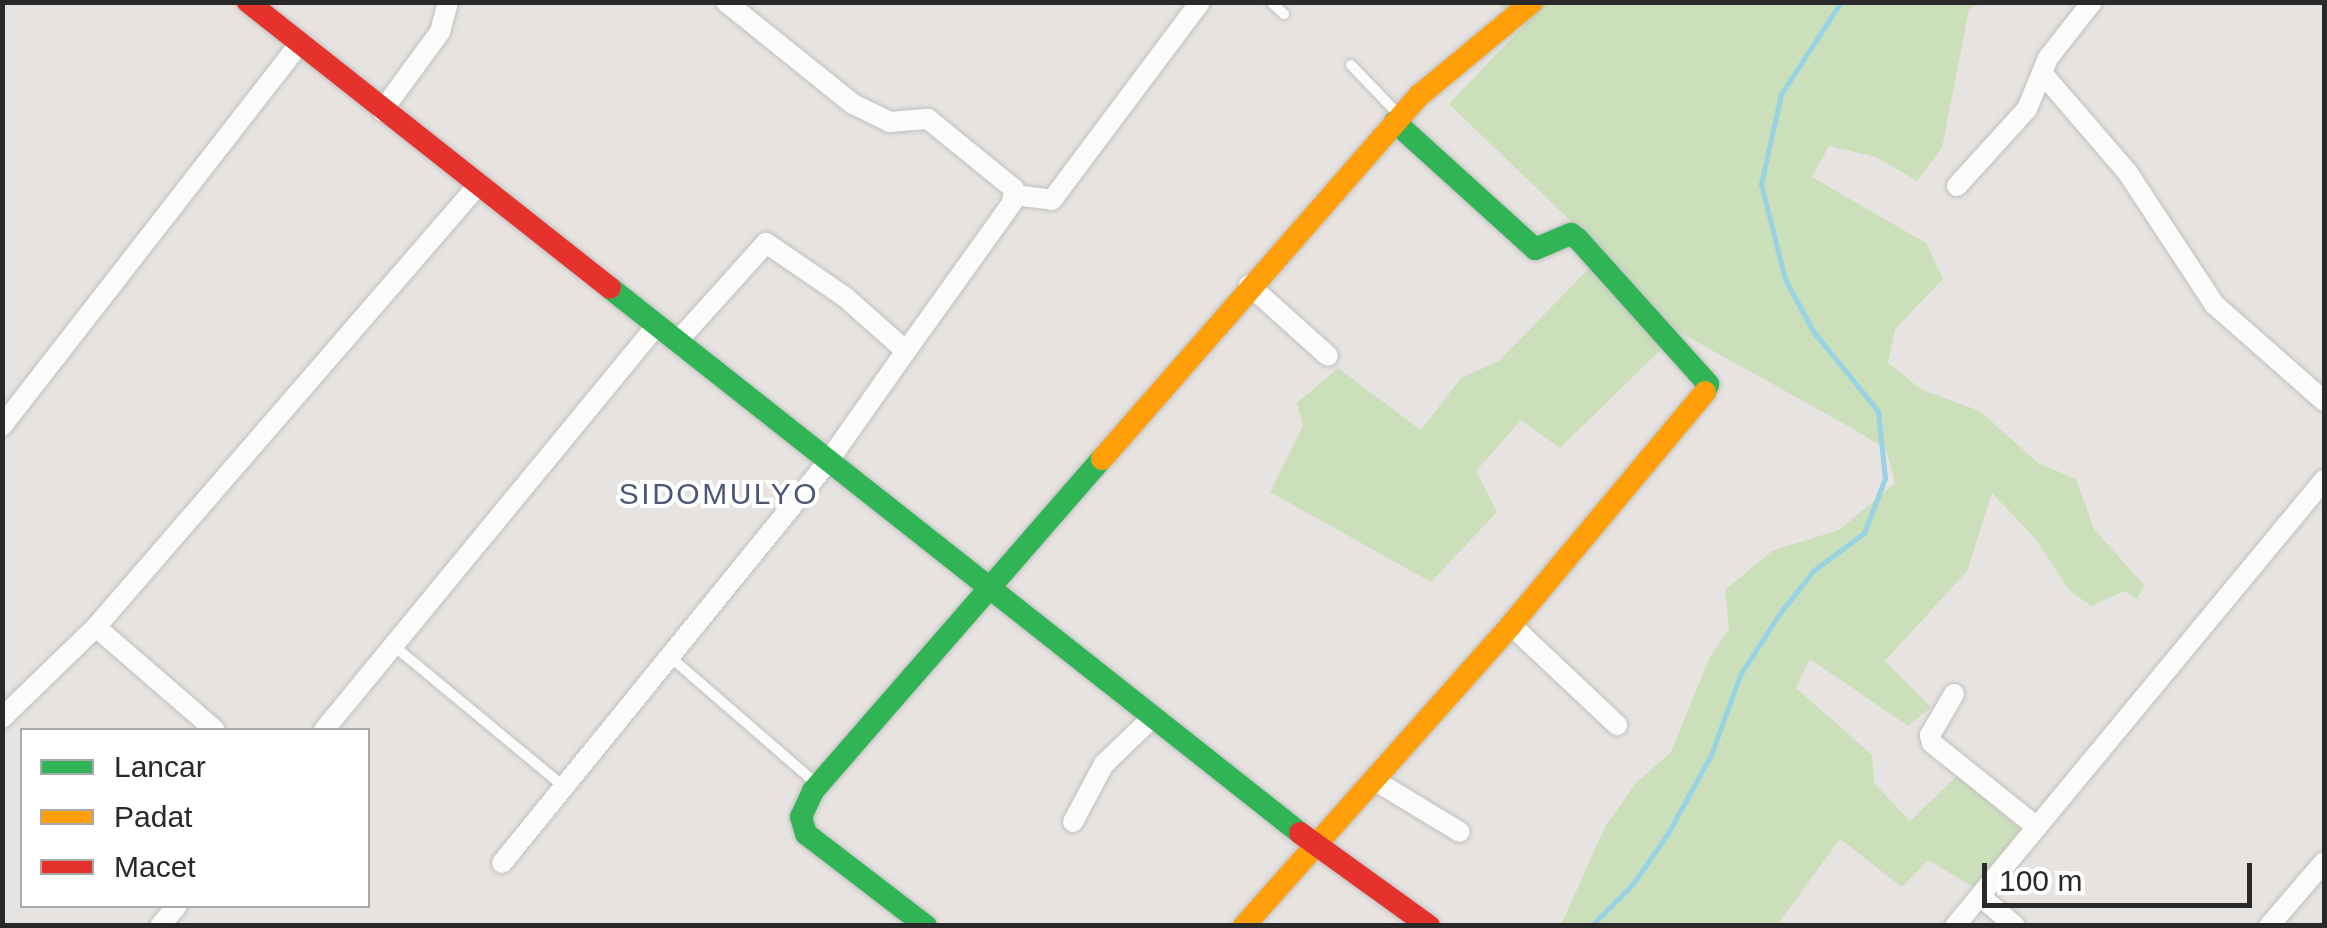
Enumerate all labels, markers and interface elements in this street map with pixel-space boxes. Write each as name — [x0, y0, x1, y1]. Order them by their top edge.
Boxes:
district label: SIDOMULYO — [619, 476, 819, 512]
legend — [20, 728, 370, 908]
text: Lancar — [114, 750, 206, 783]
text: Padat — [114, 800, 192, 833]
scale bar — [1987, 843, 2257, 905]
text: Macet — [114, 850, 196, 883]
text: 100 m — [1999, 864, 2082, 897]

